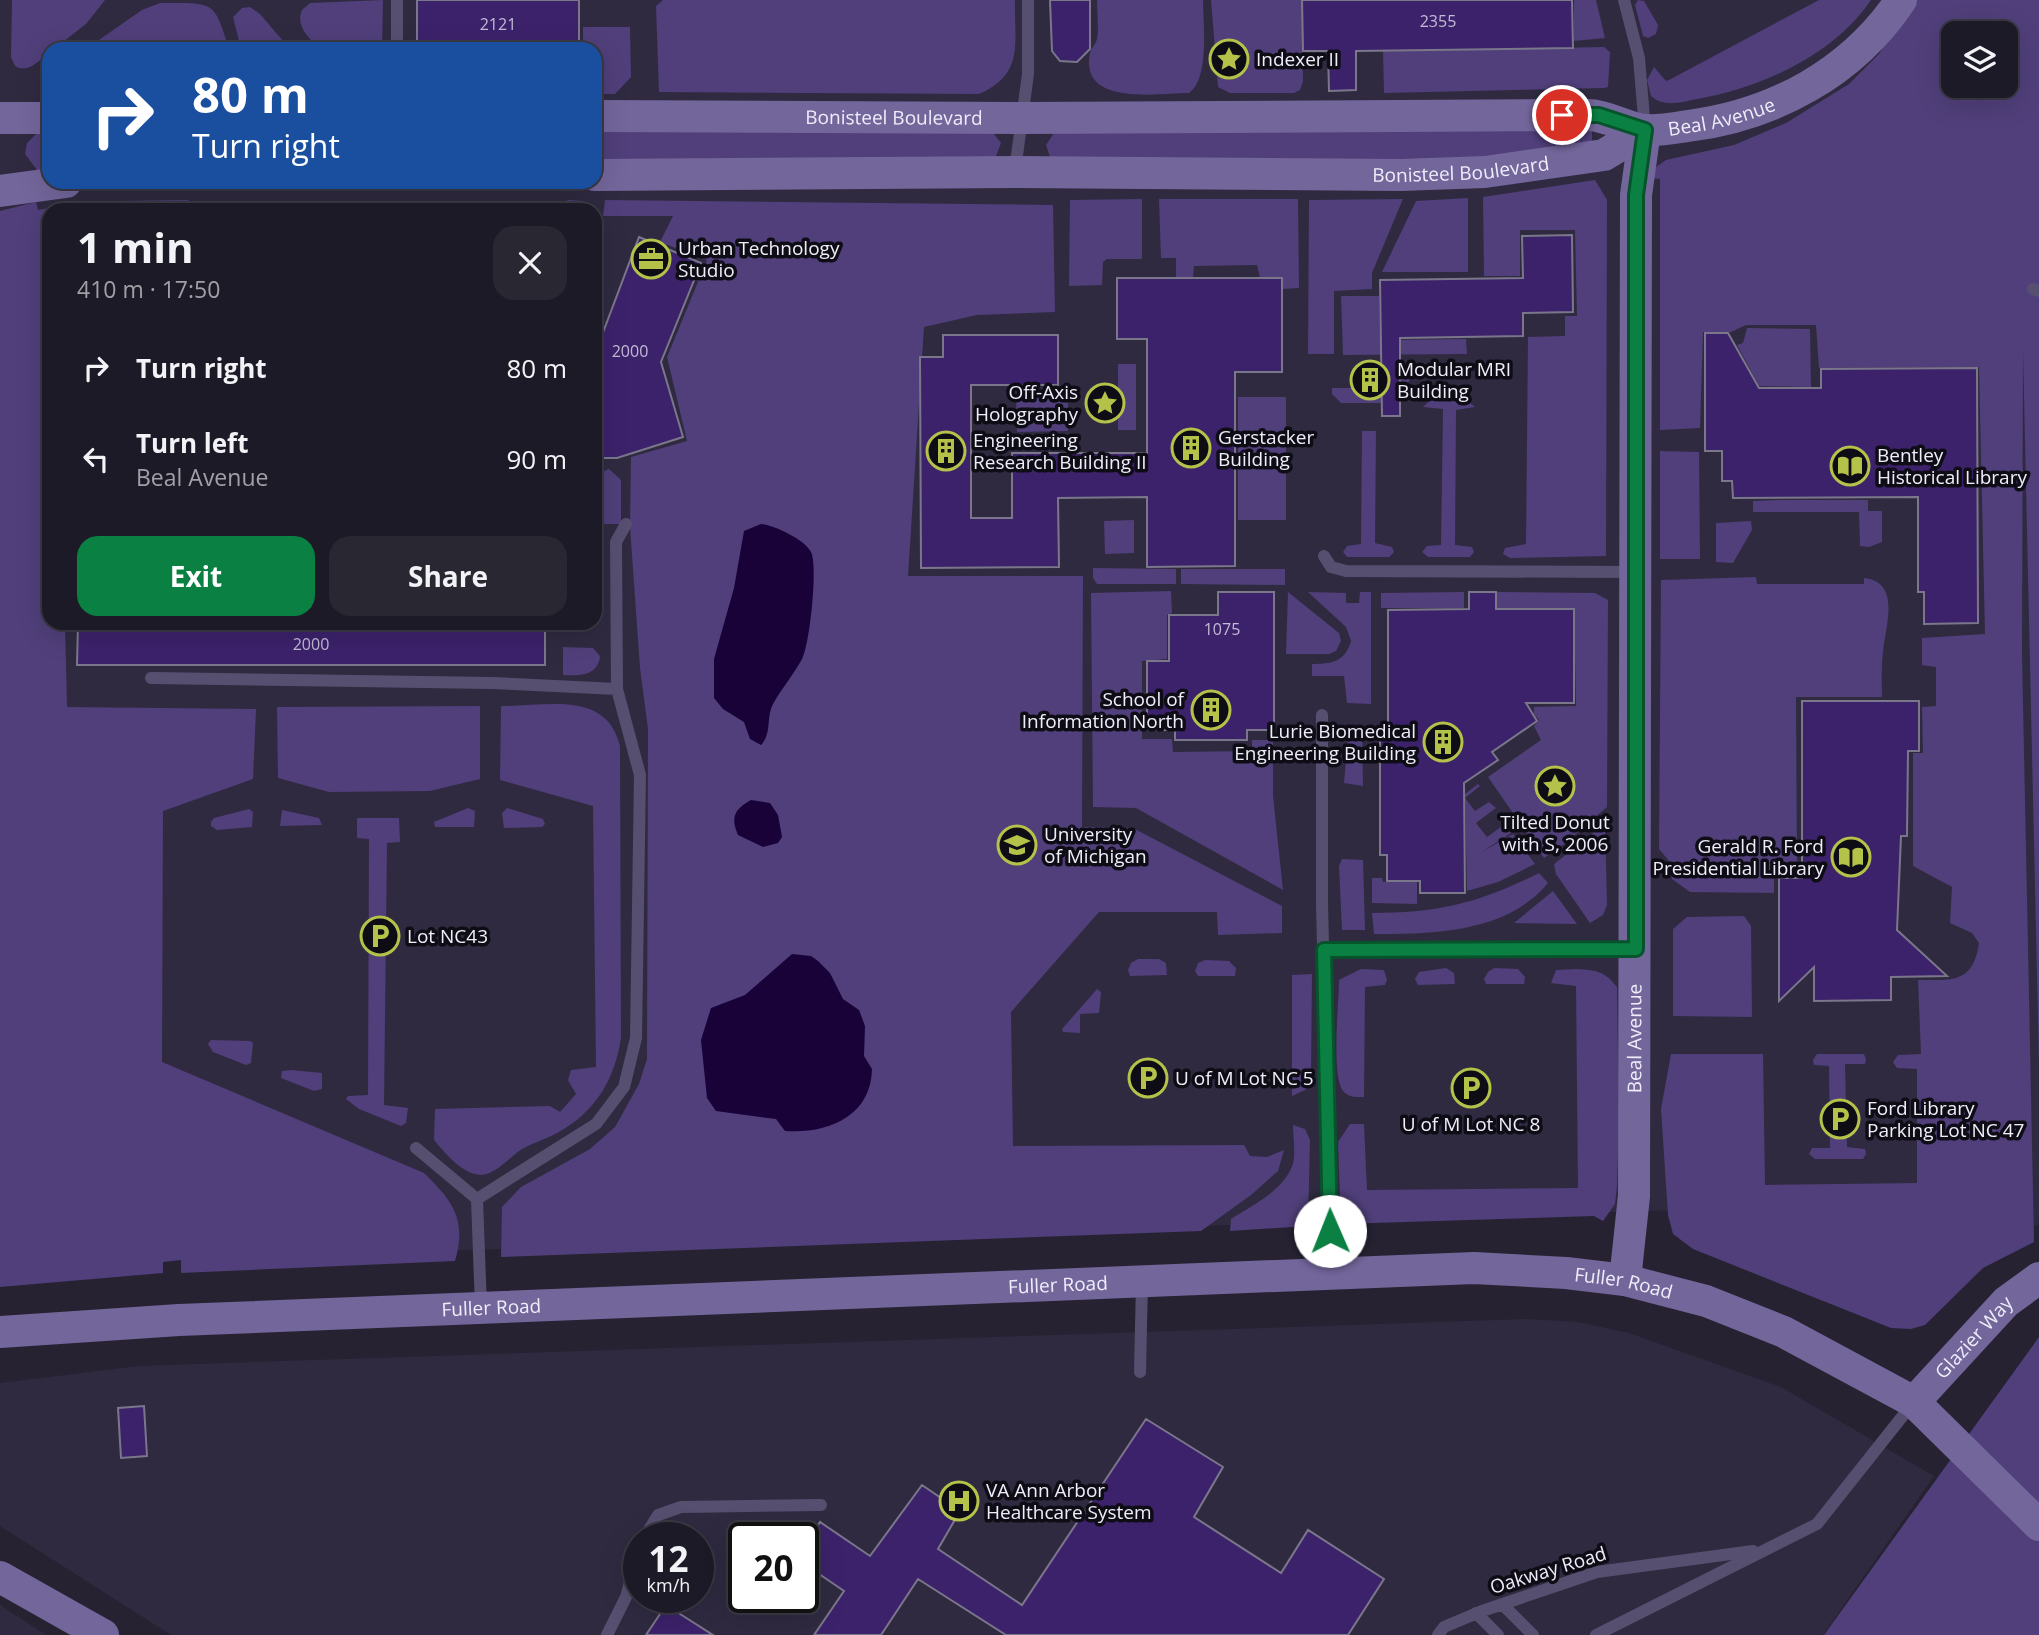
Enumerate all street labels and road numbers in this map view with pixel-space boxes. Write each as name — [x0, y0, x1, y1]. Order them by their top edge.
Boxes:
street label: Beal Avenue — [1666, 91, 1779, 142]
street label: Bonisteel Boulevard — [805, 104, 983, 131]
street label: Bonisteel Boulevard — [1372, 150, 1551, 188]
street label: Beal Avenue — [1621, 984, 1647, 1093]
street label: Fuller Road — [1573, 1261, 1676, 1305]
street label: Fuller Road — [1008, 1270, 1108, 1300]
street label: Glazier Way — [1929, 1290, 2019, 1384]
street label: Fuller Road — [441, 1292, 542, 1322]
street label: Oakway Road — [1487, 1540, 1609, 1600]

